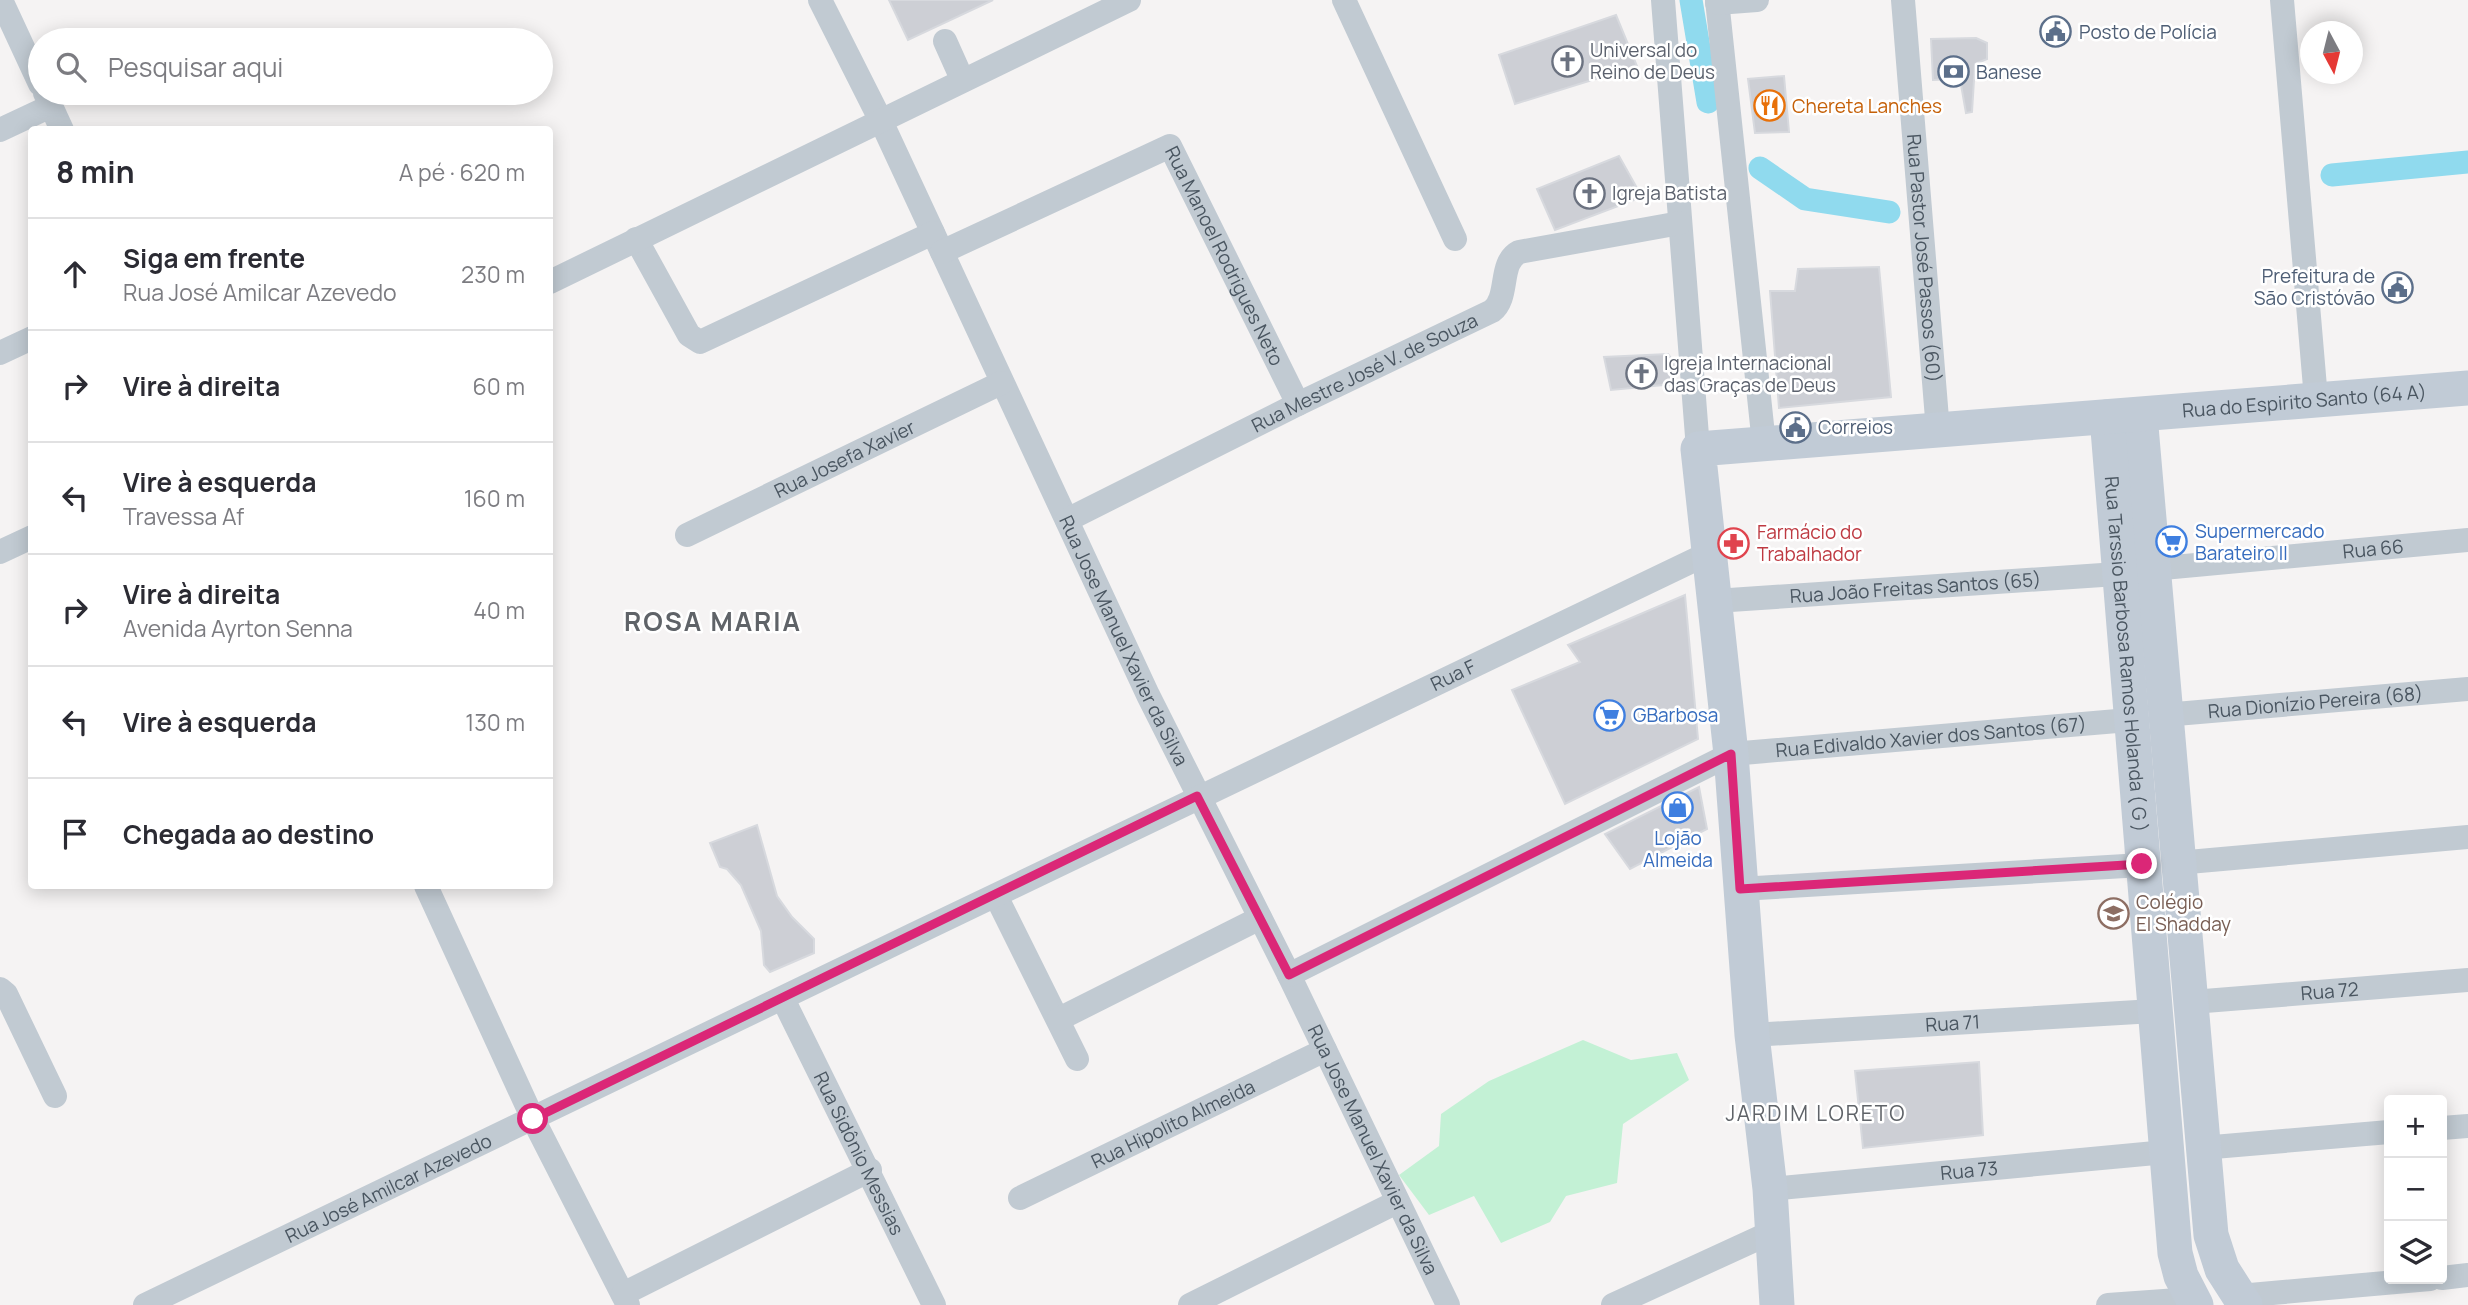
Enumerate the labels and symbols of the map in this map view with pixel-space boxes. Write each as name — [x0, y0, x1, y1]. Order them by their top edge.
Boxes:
public building icon: Posto de Polícia — [2039, 15, 2073, 49]
place label: Posto de Polícia — [2079, 19, 2217, 45]
north arrow — [2300, 21, 2363, 84]
place label: Universal do Reino de Deus — [1590, 37, 1715, 85]
church icon: Universal do Reino de Deus — [1550, 44, 1584, 78]
bank icon: Banese — [1936, 55, 1970, 89]
place label: Banese — [1976, 59, 2042, 85]
restaurant icon: Chereta Lanches — [1752, 89, 1786, 123]
place label: Chereta Lanches — [1792, 93, 1942, 119]
street label: Rua Pastor José Passos (60) — [1901, 133, 1947, 384]
street label: Rua Manoel Rodrigues Neto — [1159, 142, 1290, 370]
church icon: Igreja Batista — [1572, 176, 1606, 210]
place label: Igreja Batista — [1612, 180, 1727, 206]
place label: Prefeitura de São Cristóvão — [2254, 263, 2375, 311]
public building icon: Prefeitura de São Cristóvão — [2381, 270, 2415, 304]
street label: Rua Mestre José V. de Souza — [1247, 307, 1482, 438]
place label: Igreja Internacional das Graças de Deus — [1664, 350, 1836, 398]
church icon: Igreja Internacional das Graças de Deus — [1624, 357, 1658, 391]
street label: Rua do Espirito Santo (64 A) — [2181, 378, 2427, 424]
public building icon: Correios — [1778, 410, 1812, 444]
street label: Rua Josefa Xavier — [770, 414, 919, 504]
place label: Correios — [1818, 414, 1893, 440]
street label: Rua Tarssio Barbosa Ramos Holanda ( G ) — [2099, 475, 2154, 833]
street label: Rua Jose Manuel Xavier da Silva — [1053, 511, 1195, 770]
place label: Supermercado Barateiro II — [2195, 518, 2325, 566]
place label: Farmácio do Trabalhador — [1757, 519, 1862, 567]
supermarket icon: Supermercado Barateiro II — [2155, 525, 2189, 559]
pharmacy icon: Farmácio do Trabalhador — [1717, 526, 1751, 560]
street label: Rua 66 — [2341, 533, 2405, 564]
street label: Rua João Freitas Santos (65) — [1789, 566, 2042, 609]
district label: ROSA MARIA — [624, 603, 802, 639]
street label: Rua F — [1426, 653, 1480, 697]
street label: Rua Dionízio Pereira (68) — [2207, 680, 2424, 724]
supermarket icon: GBarbosa — [1593, 698, 1627, 732]
place label: GBarbosa — [1633, 702, 1718, 728]
street label: Rua Edivaldo Xavier dos Santos (67) — [1775, 711, 2088, 763]
shop icon: Lojão Almeida — [1661, 790, 1695, 824]
place label: Lojão Almeida — [1643, 825, 1713, 873]
route end — [2126, 848, 2157, 879]
place label: Colégio El Shadday — [2136, 889, 2231, 937]
school or university icon: Colégio El Shadday — [2096, 896, 2130, 930]
street label: Rua 72 — [2300, 976, 2360, 1006]
street label: Rua 71 — [1925, 1008, 1981, 1038]
street label: Rua Jose Manuel Xavier da Silva — [1302, 1020, 1444, 1279]
street label: Rua Sidônio Messias — [808, 1067, 910, 1239]
street label: Rua Hipolito Almeida — [1087, 1073, 1259, 1174]
district label: JARDIM LORETO — [1725, 1099, 1907, 1127]
route start — [517, 1103, 548, 1134]
street label: Rua José Amilcar Azevedo — [281, 1127, 496, 1249]
street label: Rua 73 — [1939, 1155, 1999, 1186]

